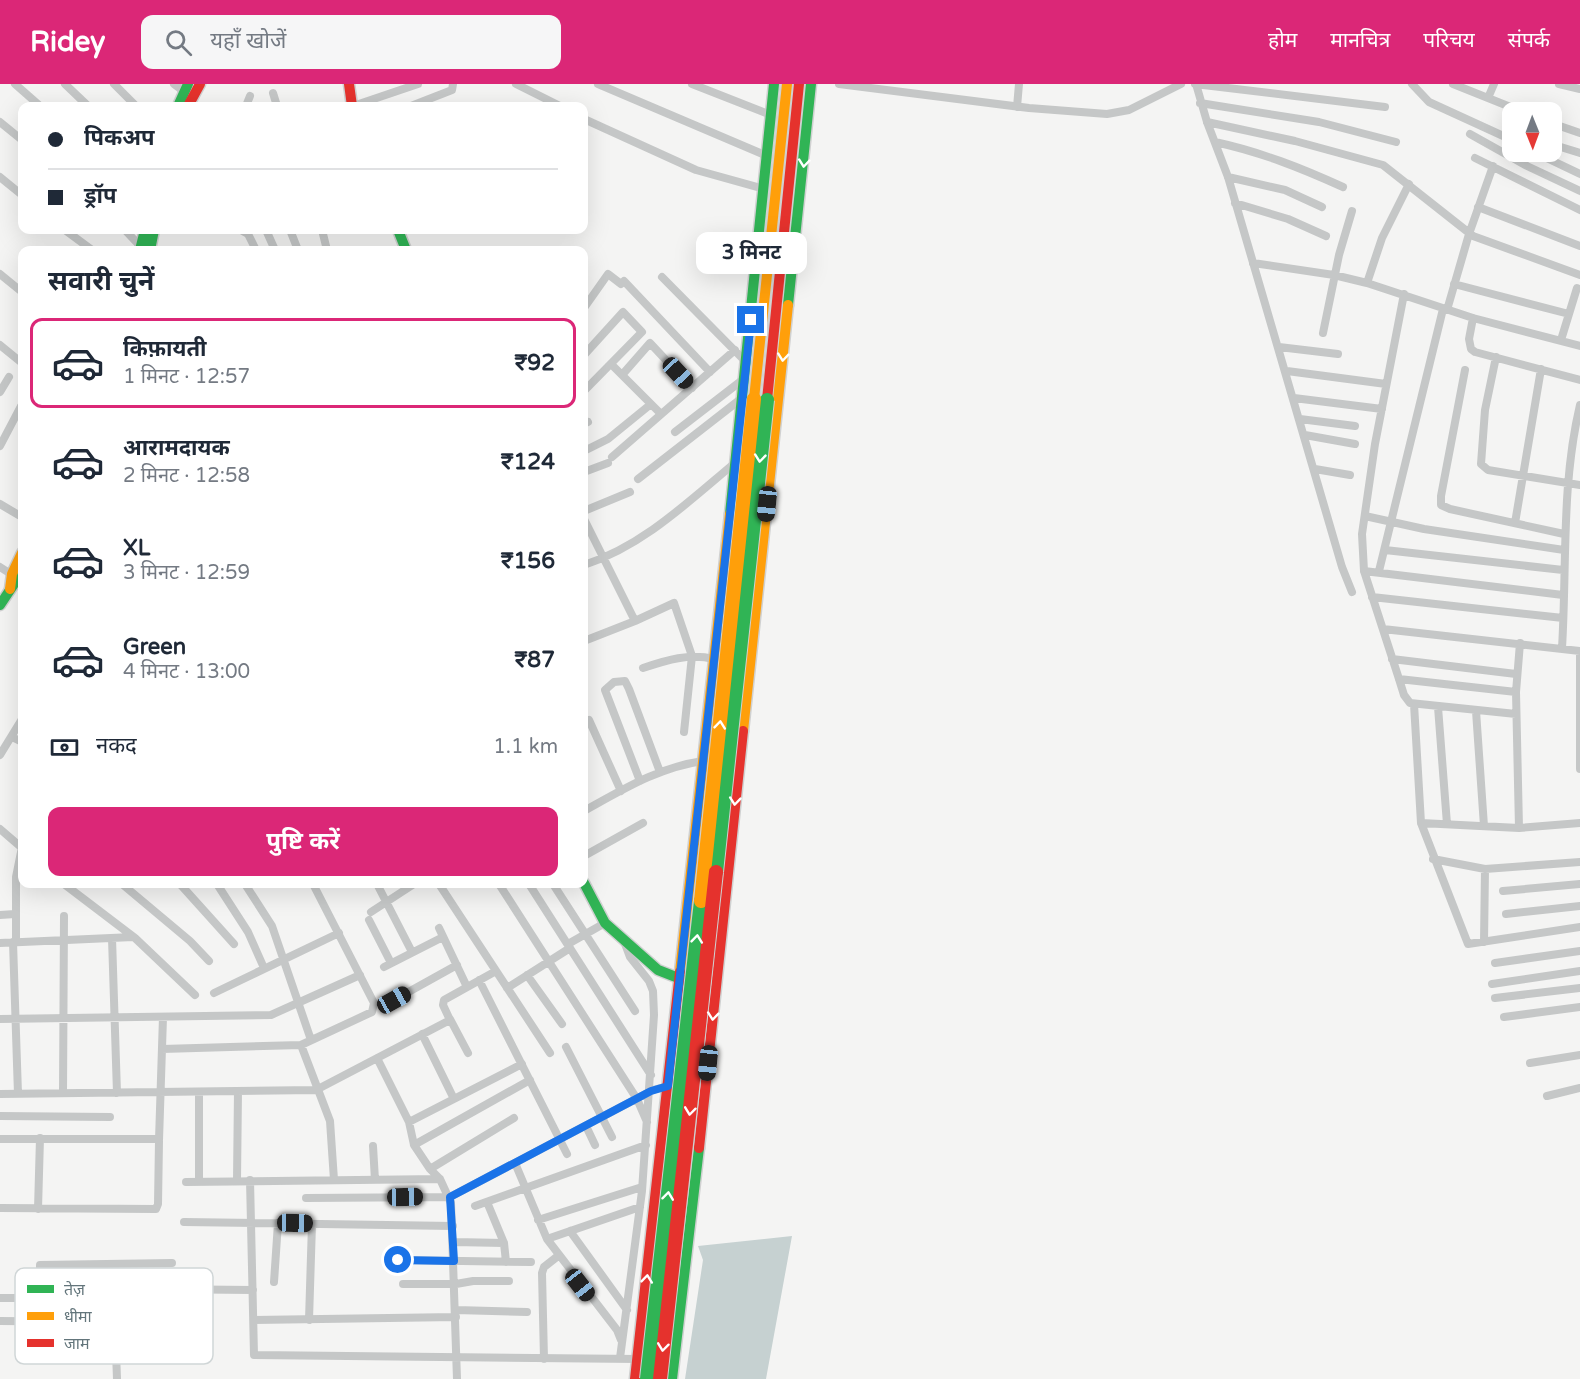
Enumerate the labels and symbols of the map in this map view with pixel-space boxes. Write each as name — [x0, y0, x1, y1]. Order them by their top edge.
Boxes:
north arrow — [1502, 102, 1562, 162]
one-way arrow — [798, 159, 811, 168]
callout: 3 मिनट — [696, 233, 807, 275]
route end — [737, 306, 764, 333]
one-way arrow — [777, 352, 790, 362]
car — [659, 354, 697, 392]
one-way arrow — [755, 453, 767, 463]
car — [756, 485, 778, 523]
one-way arrow — [713, 720, 725, 729]
one-way arrow — [730, 797, 742, 806]
one-way arrow — [690, 935, 703, 944]
car — [374, 983, 414, 1017]
one-way arrow — [707, 1012, 720, 1021]
car — [697, 1044, 719, 1082]
one-way arrow — [684, 1107, 697, 1116]
car — [387, 1188, 423, 1206]
one-way arrow — [661, 1191, 674, 1200]
car — [277, 1214, 313, 1232]
route start — [384, 1246, 411, 1273]
car — [562, 1265, 598, 1305]
legend — [15, 1268, 213, 1364]
one-way arrow — [640, 1275, 653, 1284]
text: तेज़ — [64, 1280, 86, 1300]
text: धीमा — [64, 1307, 93, 1327]
text: जाम — [64, 1334, 90, 1354]
one-way arrow — [657, 1342, 670, 1351]

